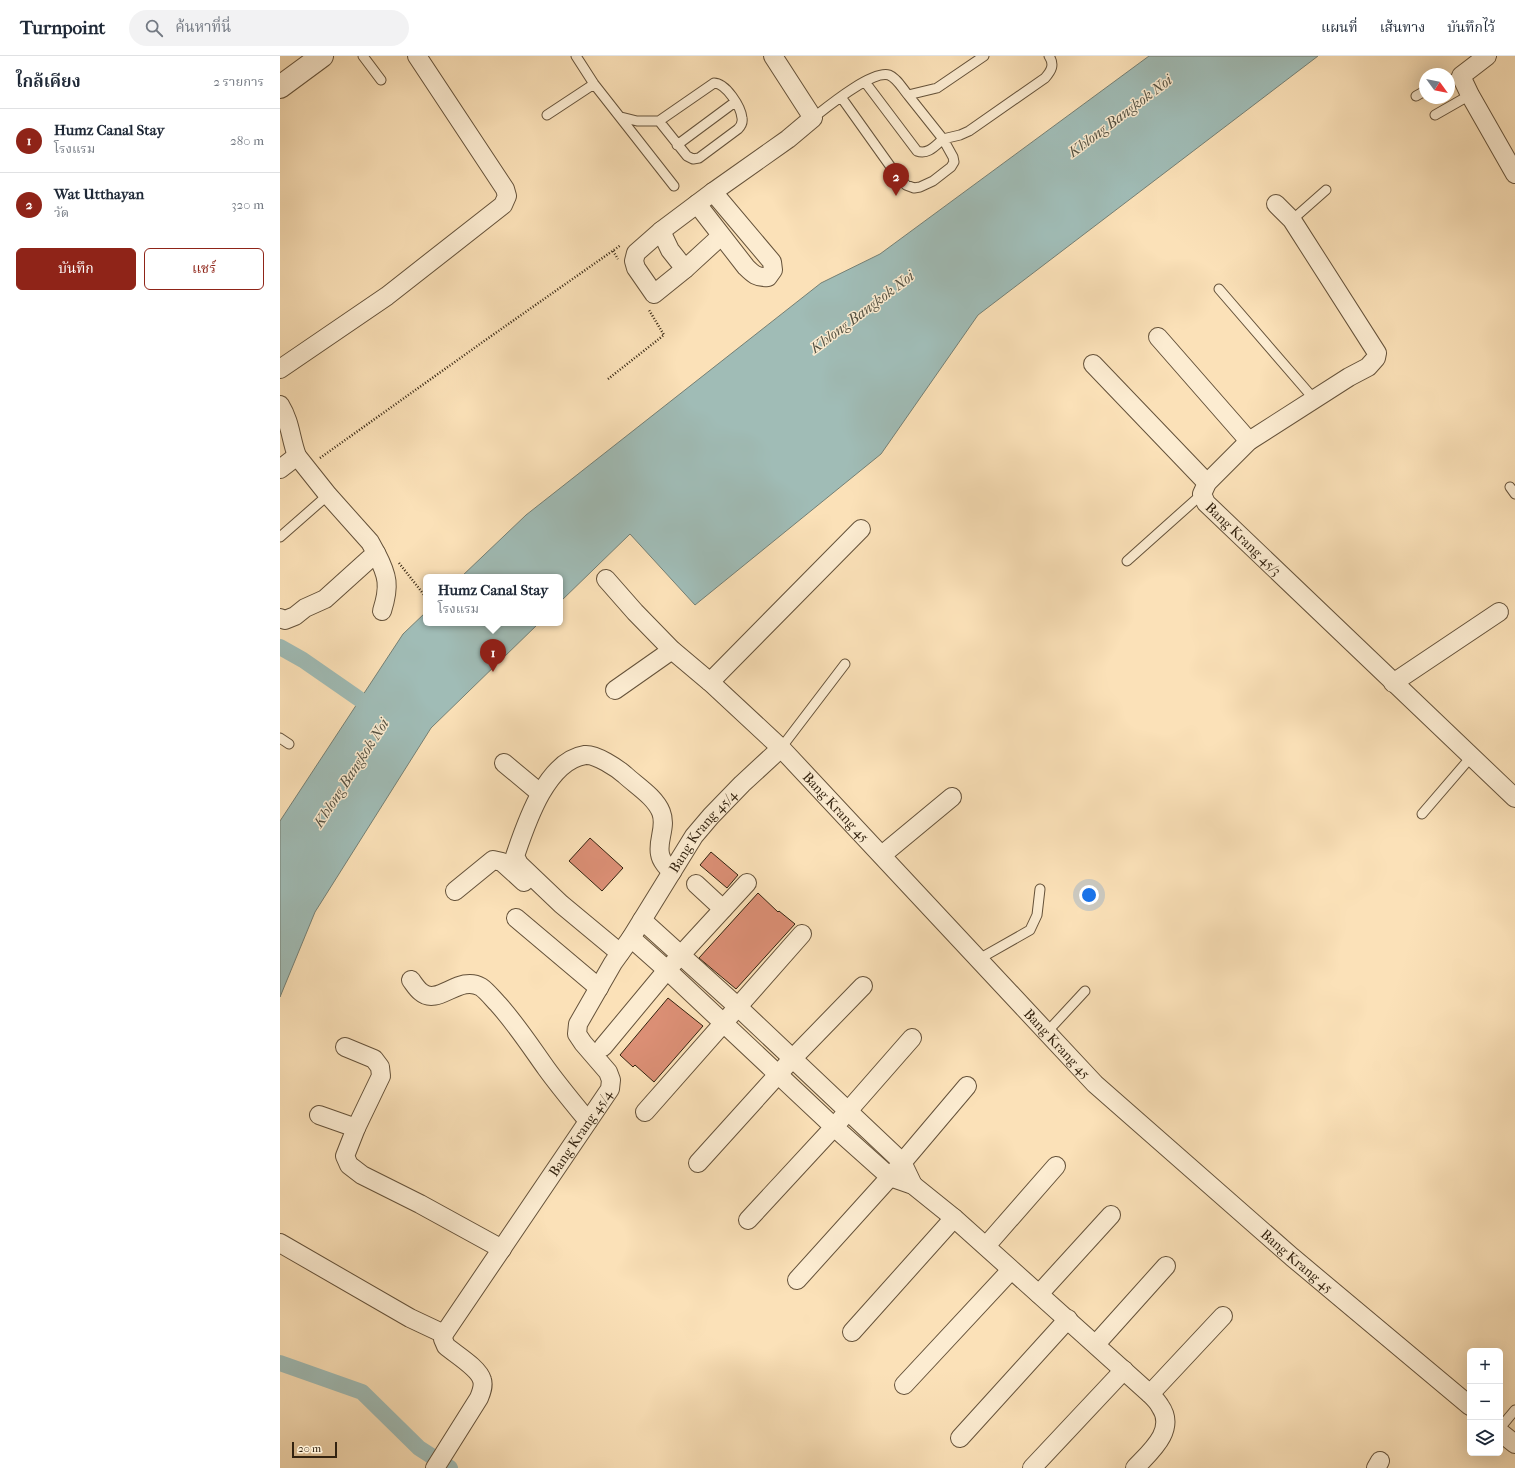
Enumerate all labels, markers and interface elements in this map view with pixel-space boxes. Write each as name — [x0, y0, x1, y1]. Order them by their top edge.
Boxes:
search box — [129, 10, 409, 46]
text: Turnpoint — [20, 17, 105, 39]
icon: search — [143, 17, 165, 39]
text: ค้นหาที่นี่ — [175, 18, 231, 36]
text: แผนที่ — [1321, 19, 1358, 36]
text: เส้นทาง — [1380, 19, 1425, 36]
text: บันทึกไว้ — [1447, 19, 1495, 36]
north arrow — [1419, 68, 1455, 104]
water label: Khlong Bangkok Noi — [1064, 70, 1177, 162]
text: ใกล้เคียง — [16, 71, 81, 91]
text: 2 รายการ — [213, 74, 264, 89]
text: Humz Canal Stay — [54, 121, 164, 139]
text: 1 — [27, 133, 31, 148]
text: 280 m — [230, 133, 264, 148]
text: โรงแรม — [54, 141, 95, 156]
pin: 2 — [883, 163, 909, 196]
text: Wat Utthayan — [54, 185, 144, 203]
text: 2 — [26, 197, 32, 212]
text: 320 m — [231, 197, 264, 212]
text: วัด — [54, 205, 69, 220]
button: บันทึก — [16, 248, 136, 290]
button: แชร์ — [144, 248, 264, 290]
water label: Khlong Bangkok Noi — [806, 266, 919, 358]
street label: Bang Krang 45/3 — [1202, 499, 1285, 579]
popup — [423, 574, 563, 626]
text: Humz Canal Stay — [438, 581, 548, 599]
text: โรงแรม — [438, 601, 479, 616]
pin: 1 — [480, 639, 506, 672]
water label: Khlong Bangkok Noi — [309, 714, 394, 831]
street label: Bang Krang 45 — [799, 769, 872, 846]
street label: Bang Krang 45/4 — [666, 786, 741, 876]
your location — [1079, 885, 1099, 905]
street label: Bang Krang 45 — [1020, 1005, 1094, 1082]
street label: Bang Krang 45/4 — [545, 1086, 616, 1180]
street label: Bang Krang 45 — [1257, 1226, 1336, 1297]
map controls — [1467, 1348, 1503, 1456]
button: + — [1467, 1348, 1503, 1384]
button: − — [1467, 1384, 1503, 1420]
button: layers — [1467, 1420, 1503, 1456]
scale bar — [292, 1440, 337, 1459]
text: 20 m — [298, 1442, 321, 1455]

